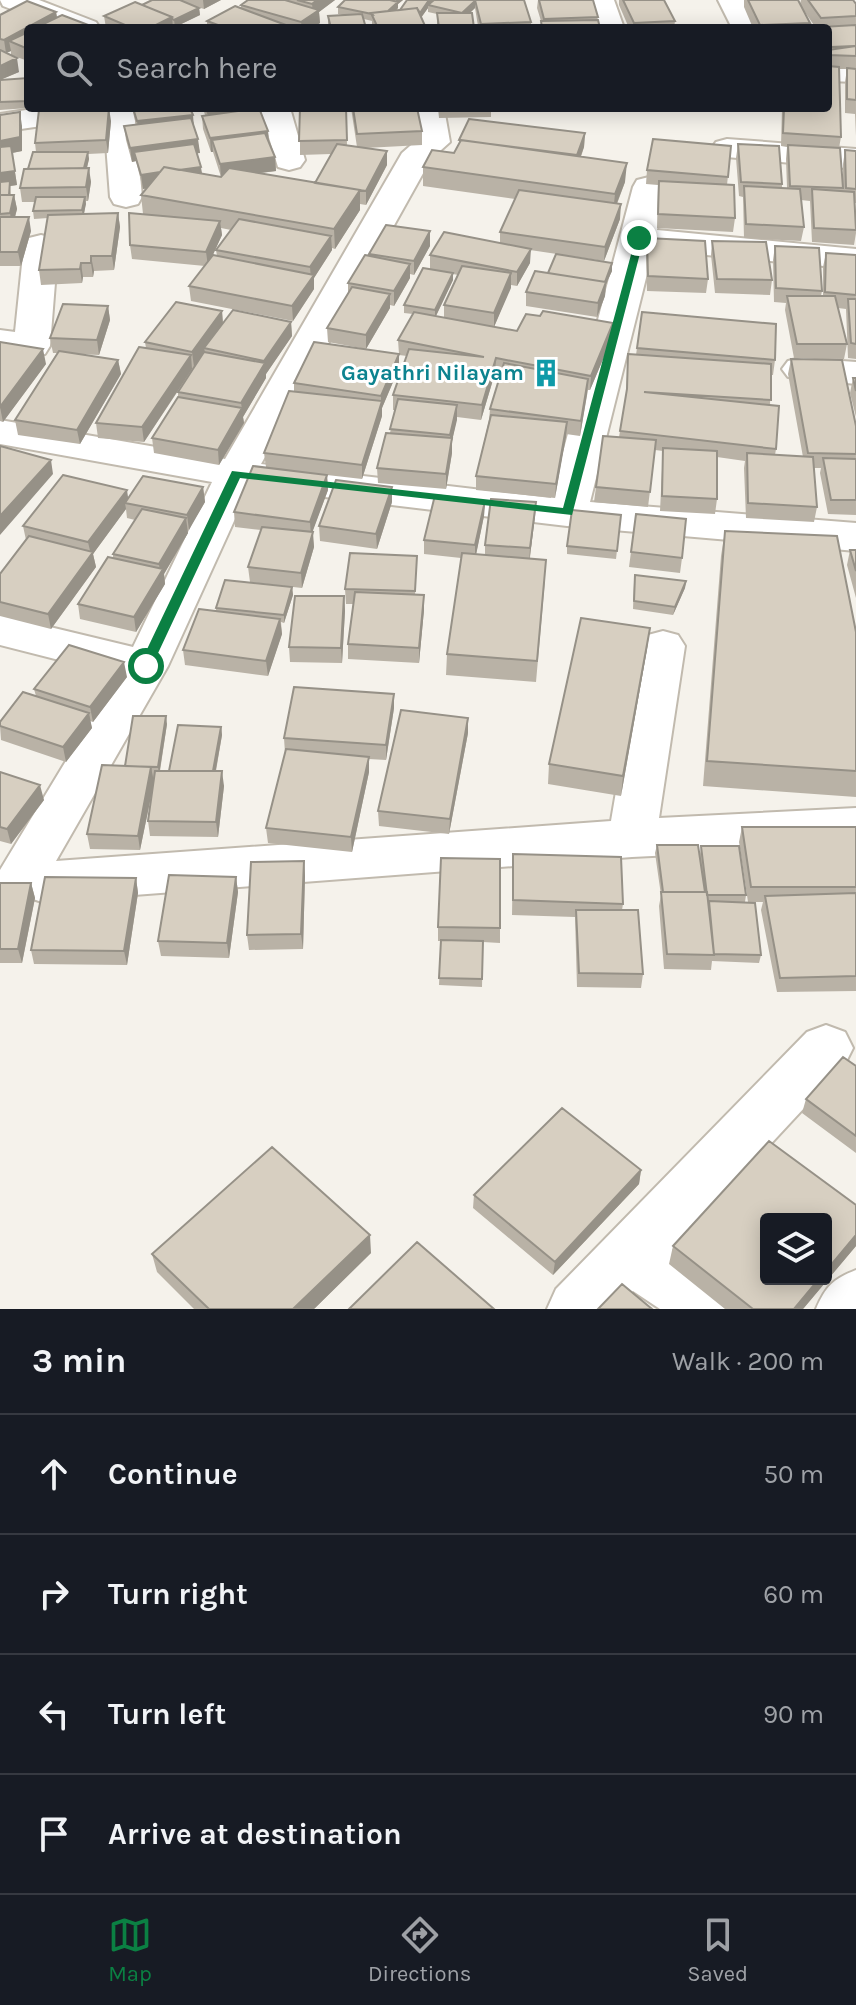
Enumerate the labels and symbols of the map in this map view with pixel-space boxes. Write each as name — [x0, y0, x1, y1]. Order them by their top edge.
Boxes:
route end — [621, 220, 657, 256]
building icon: Gayathri Nilayam — [531, 358, 561, 388]
place label: Gayathri Nilayam — [341, 360, 524, 386]
route start — [128, 648, 164, 684]

